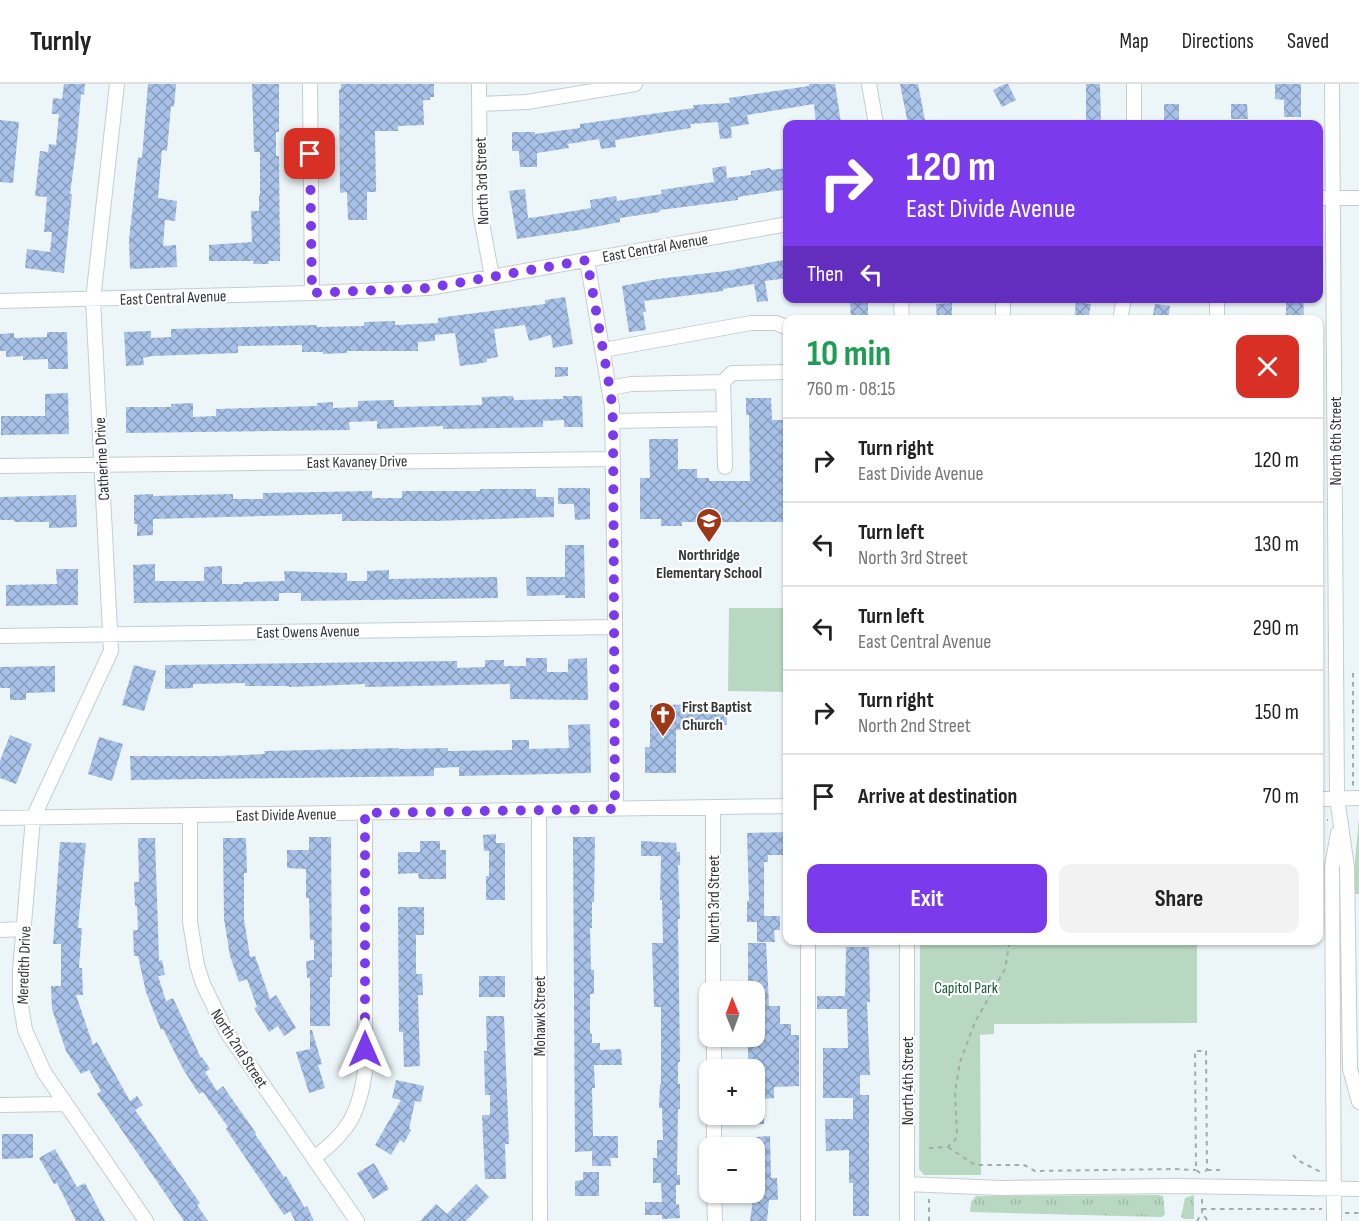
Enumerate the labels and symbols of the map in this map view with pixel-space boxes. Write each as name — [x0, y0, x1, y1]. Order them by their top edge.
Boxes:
pin — [284, 128, 335, 179]
street label: North 3rd Street — [471, 137, 494, 225]
street label: East Central Avenue — [601, 230, 709, 267]
street label: East Central Avenue — [119, 287, 227, 310]
street label: North 6th Street — [1327, 396, 1346, 485]
street label: Catherine Drive — [91, 417, 114, 501]
street label: East Kavaney Drive — [306, 452, 408, 473]
school or university icon: Northridge Elementary School — [694, 506, 724, 544]
place label: Northridge Elementary School — [656, 546, 762, 583]
street label: East Owens Avenue — [256, 622, 360, 643]
place label: First Baptist Church — [682, 698, 752, 735]
church icon: First Baptist Church — [648, 700, 678, 738]
street label: East Divide Avenue — [236, 805, 336, 826]
street label: North 3rd Street — [705, 855, 724, 943]
street label: Meredith Drive — [14, 925, 35, 1005]
street label: Mohawk Street — [531, 976, 550, 1056]
park label: Capitol Park — [934, 979, 998, 998]
north arrow — [699, 981, 765, 1047]
street label: North 2nd Street — [206, 1006, 271, 1092]
position arrow — [333, 1017, 397, 1081]
street label: North 4th Street — [899, 1037, 918, 1125]

